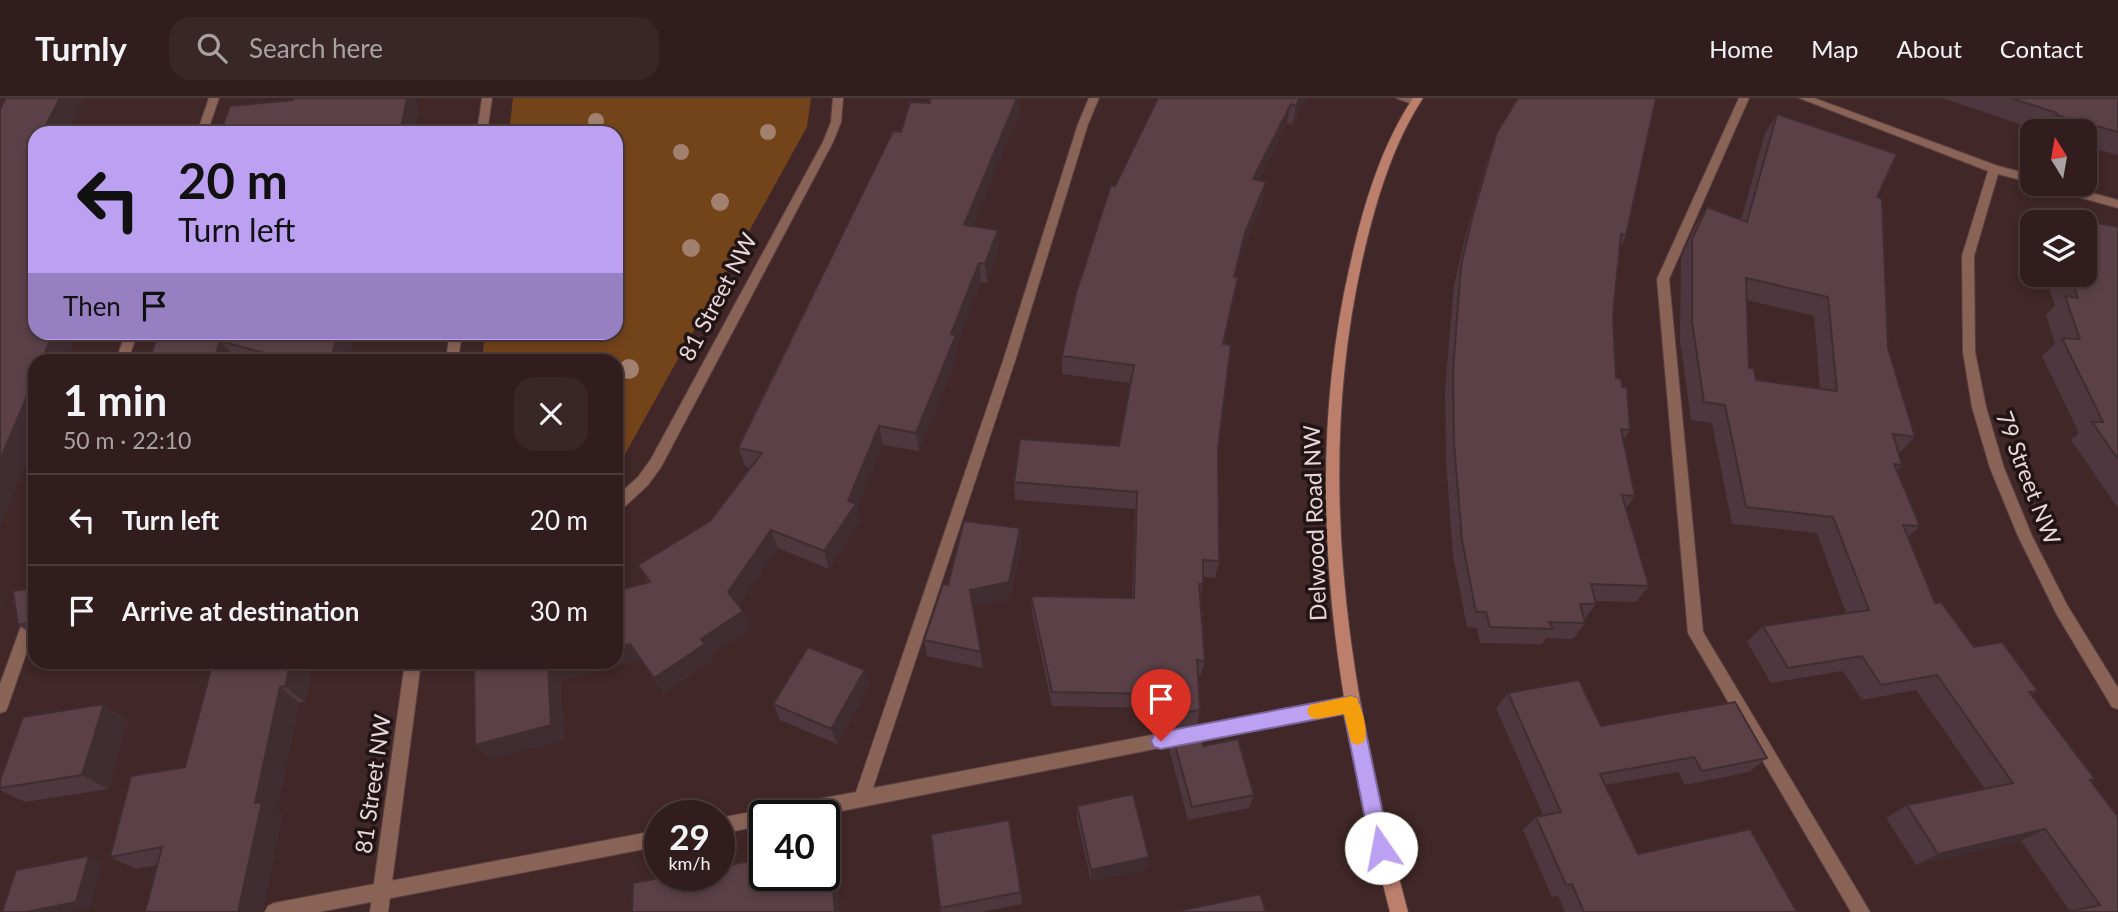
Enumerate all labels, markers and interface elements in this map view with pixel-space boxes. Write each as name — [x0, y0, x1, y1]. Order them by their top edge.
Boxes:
search box — [169, 17, 659, 80]
text: Turnly — [35, 28, 127, 68]
icon: search — [193, 29, 231, 67]
text: Search here — [249, 32, 383, 64]
text: Home — [1709, 34, 1773, 63]
text: Map — [1811, 34, 1859, 63]
text: About — [1897, 34, 1962, 63]
text: Contact — [2000, 34, 2083, 63]
north arrow — [2020, 119, 2096, 196]
map controls — [2020, 119, 2097, 287]
text: 20 m — [178, 151, 288, 209]
icon: left — [63, 154, 154, 245]
text: Turn left — [178, 210, 295, 249]
button: layers — [2020, 210, 2097, 287]
street label: 81 Street NW — [672, 228, 763, 365]
icon: arrive — [135, 287, 173, 325]
text: Then — [63, 290, 121, 322]
text: 1 min — [63, 375, 167, 425]
button: close — [514, 377, 588, 451]
street label: 79 Street NW — [1991, 407, 2067, 548]
street label: Delwood Road NW — [1297, 424, 1331, 621]
text: 50 m · 22:10 — [63, 426, 191, 454]
icon: left — [63, 501, 101, 539]
text: Turn left — [122, 504, 219, 536]
text: 20 m — [530, 504, 588, 536]
icon: arrive — [63, 592, 101, 630]
text: Arrive at destination — [122, 595, 359, 627]
text: 30 m — [530, 595, 588, 627]
pin — [1131, 669, 1191, 741]
icon: arrive — [1142, 680, 1180, 718]
street label: 81 Street NW — [348, 712, 396, 855]
speed limit sign: 40 — [749, 800, 840, 891]
position arrow — [1344, 811, 1418, 885]
text: 29 — [669, 815, 710, 857]
text: km/h — [668, 852, 711, 874]

